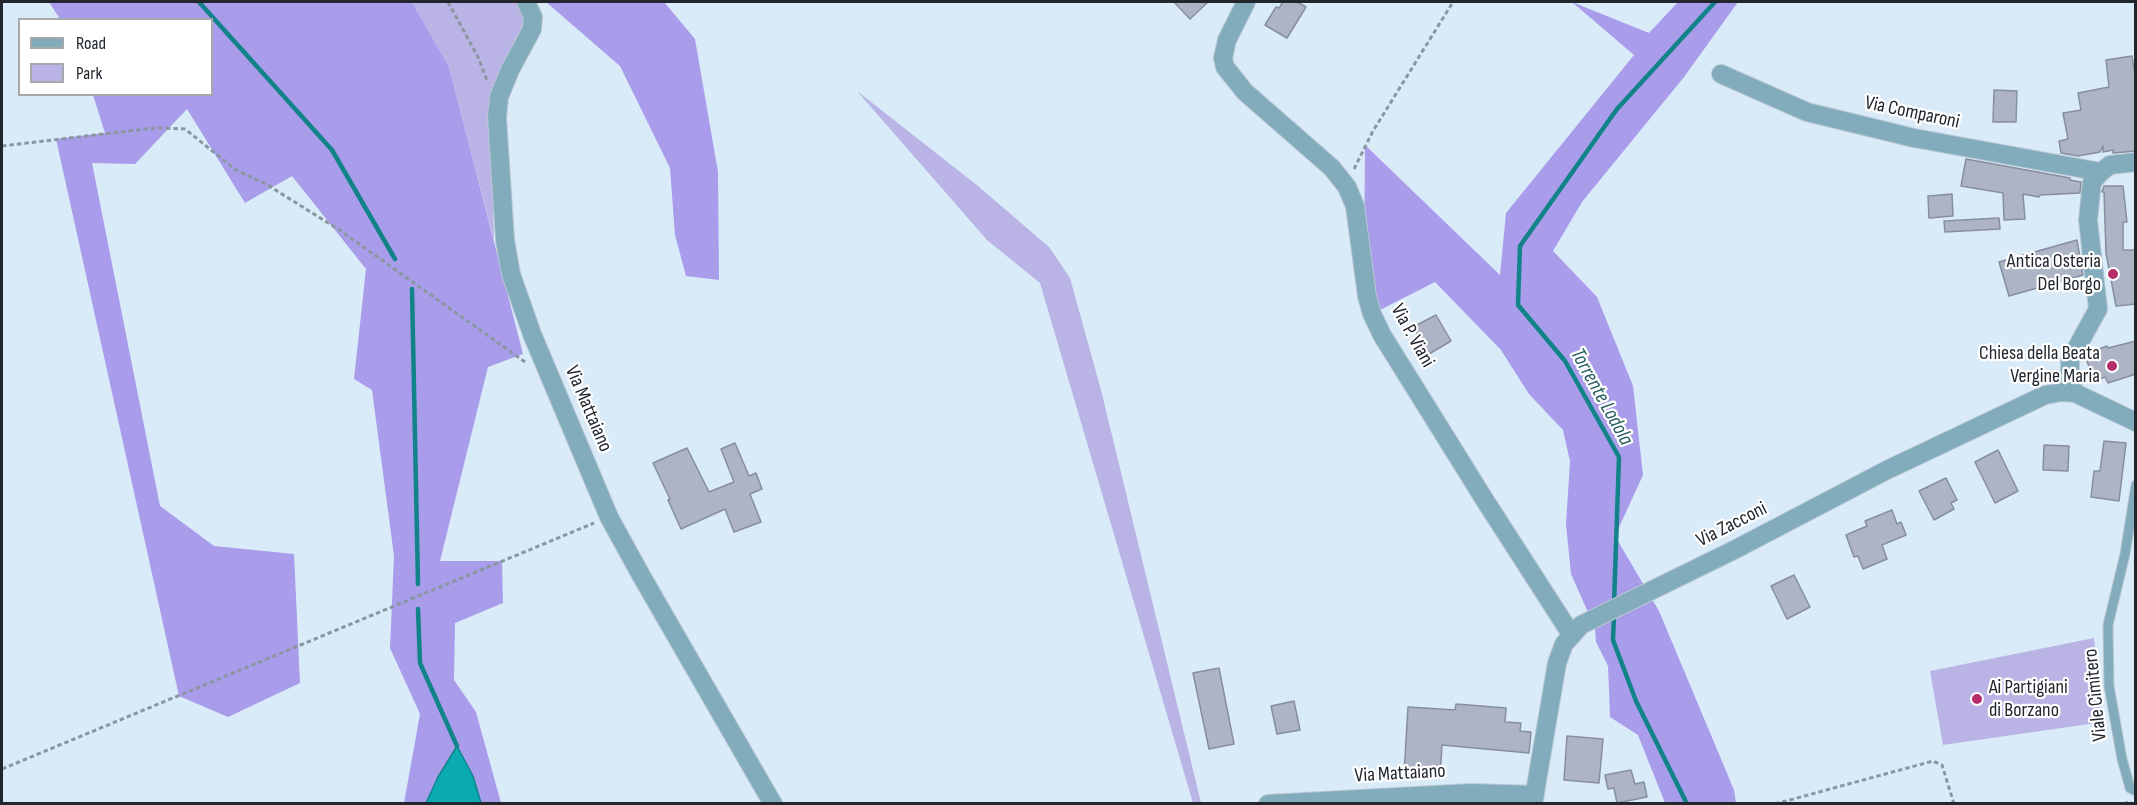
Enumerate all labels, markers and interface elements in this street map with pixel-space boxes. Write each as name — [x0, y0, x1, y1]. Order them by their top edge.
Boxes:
legend — [18, 18, 213, 96]
text: Road — [76, 33, 106, 54]
text: Park — [76, 63, 102, 84]
street label: Via Comparoni — [1862, 91, 1962, 135]
place label: Antica Osteria Del Borgo — [2007, 250, 2101, 297]
marker: Antica Osteria Del Borgo — [2106, 267, 2120, 281]
street label: Via P. Viani — [1385, 300, 1439, 372]
place label: Chiesa della Beata Vergine Maria — [1979, 342, 2100, 389]
water label: Torrente Lodola — [1564, 344, 1638, 450]
marker: Chiesa della Beata Vergine Maria — [2105, 359, 2119, 373]
street label: Via Mattaiano — [559, 362, 617, 456]
street label: Via Zacconi — [1693, 497, 1771, 553]
street label: Viale Cimitero — [2079, 647, 2113, 743]
place label: Ai Partigiani di Borzano — [1989, 676, 2068, 723]
marker: Ai Partigiani di Borzano — [1970, 692, 1984, 706]
street label: Via Mattaiano — [1354, 760, 1446, 788]

